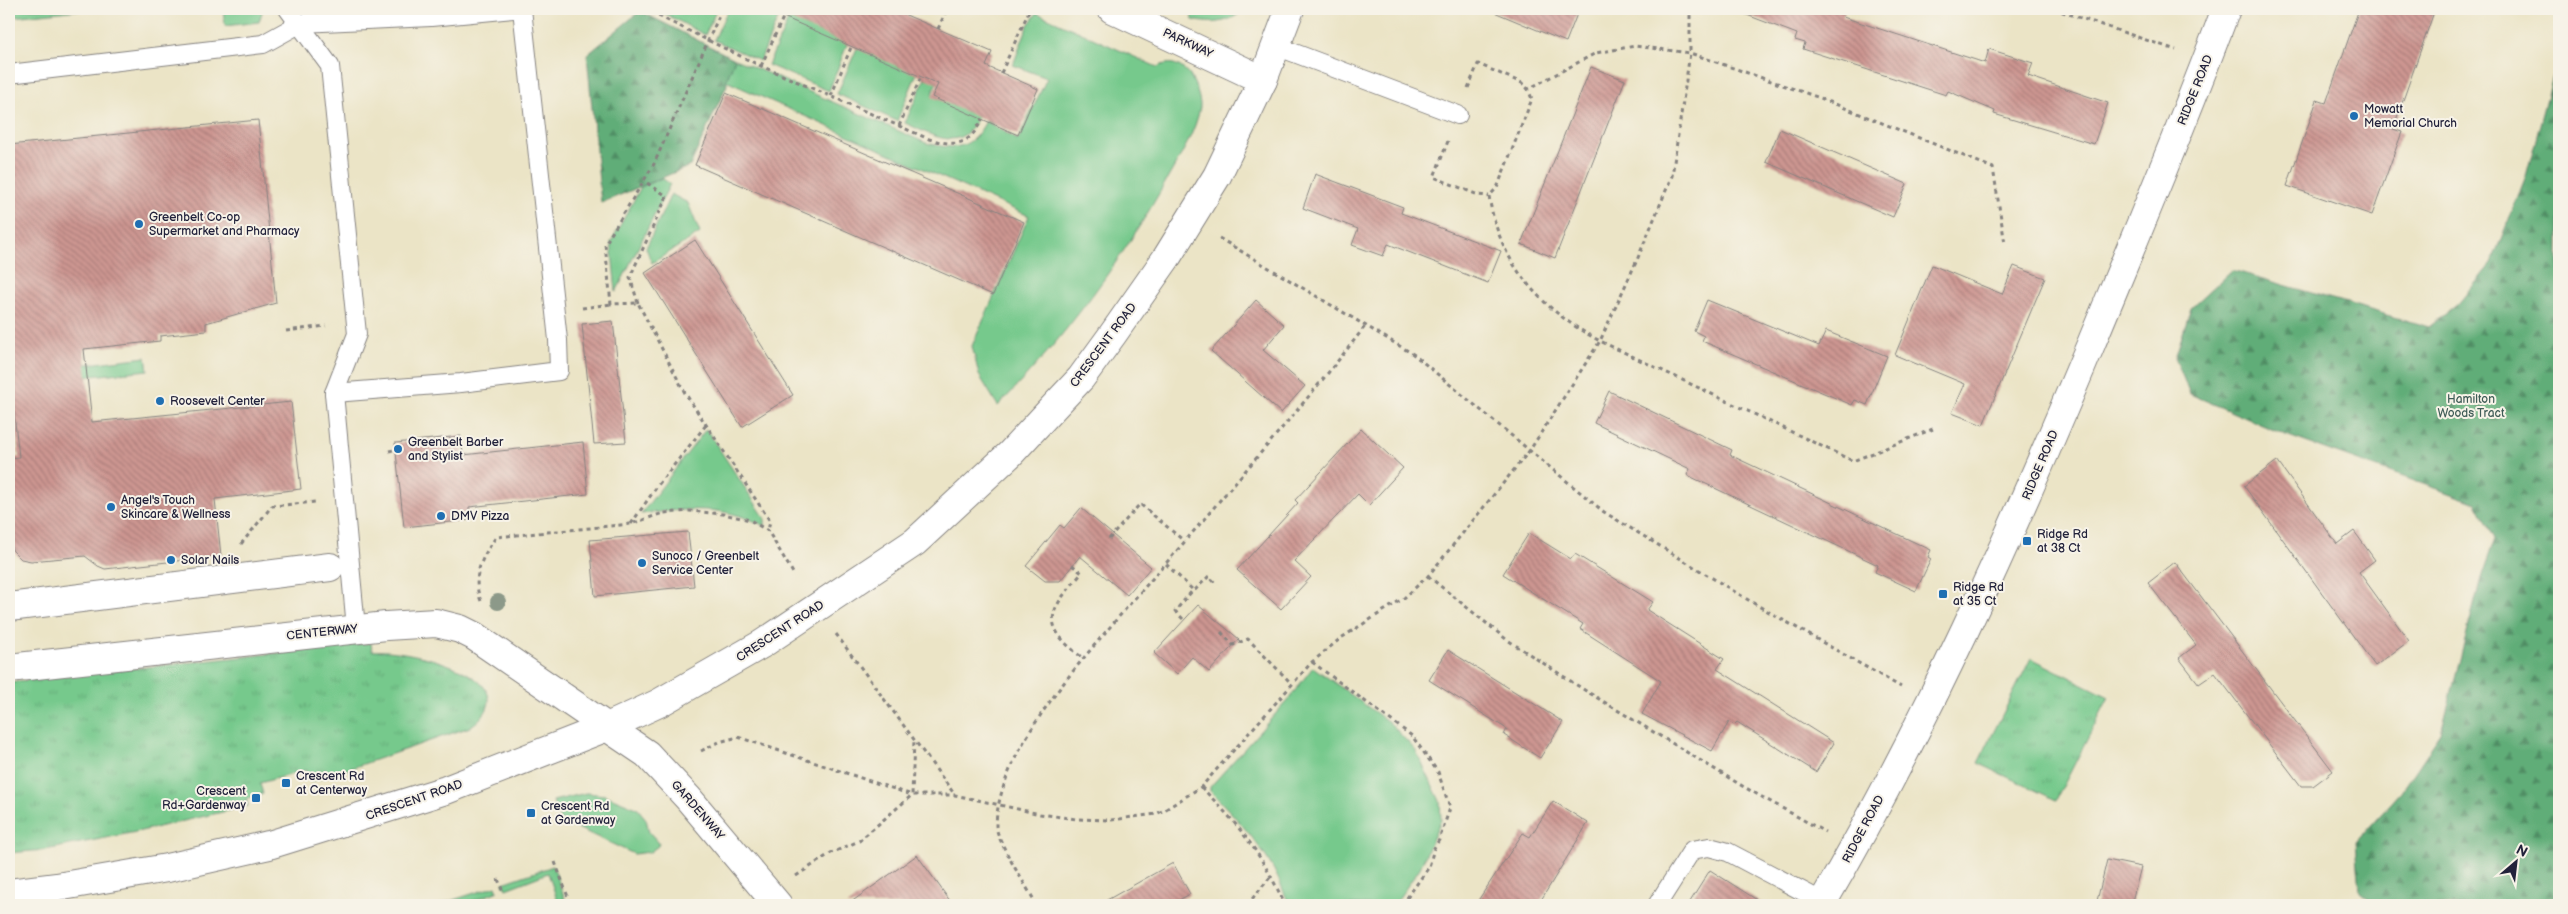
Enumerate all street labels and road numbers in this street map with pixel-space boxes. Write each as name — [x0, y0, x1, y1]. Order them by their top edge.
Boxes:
street label: PARKWAY — [1160, 25, 1216, 62]
street label: RIDGE ROAD — [2175, 53, 2216, 128]
street label: CRESCENT ROAD — [1067, 300, 1140, 390]
street label: RIDGE ROAD — [2019, 428, 2062, 502]
street label: CRESCENT ROAD — [734, 597, 827, 665]
street label: CENTERWAY — [286, 621, 359, 644]
street label: CRESCENT ROAD — [364, 777, 465, 824]
street label: GARDENWAY — [668, 778, 728, 844]
street label: RIDGE ROAD — [1839, 793, 1888, 866]

